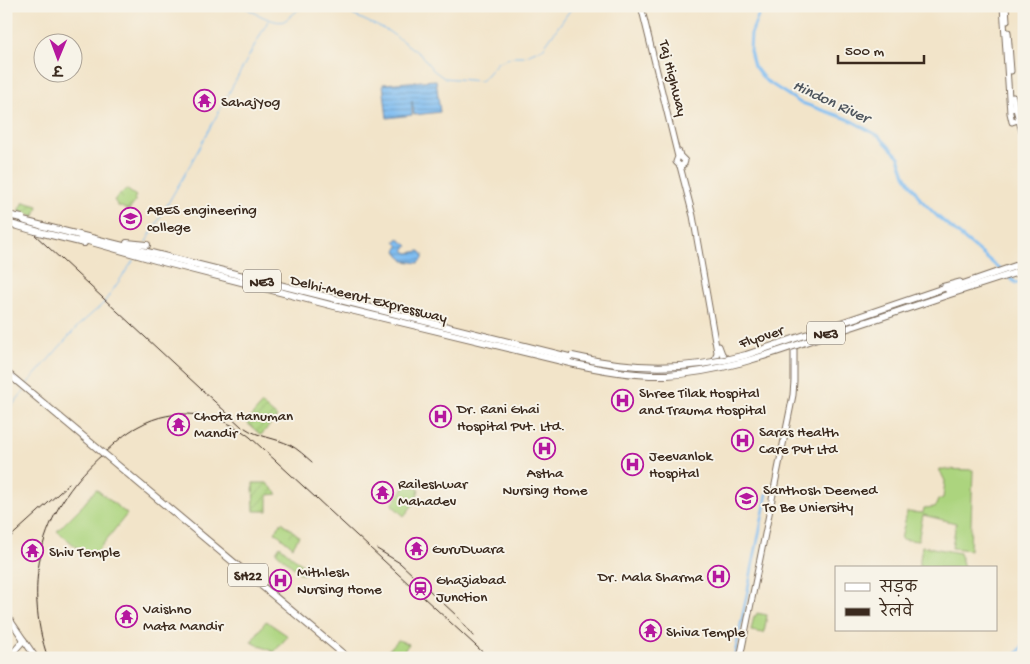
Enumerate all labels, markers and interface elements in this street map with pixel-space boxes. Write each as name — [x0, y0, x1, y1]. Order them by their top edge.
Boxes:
north arrow — [32, 32, 82, 82]
scale bar — [838, 32, 924, 64]
street label: Taj Highway — [654, 38, 690, 119]
text: 500 m — [845, 43, 884, 61]
text: उ — [51, 60, 65, 77]
water label: Hindon River — [789, 77, 875, 131]
temple icon: SahajYog — [193, 89, 217, 113]
place label: SahajYog — [221, 94, 280, 112]
place label: ABES engineering college — [147, 202, 257, 237]
school or university icon: ABES engineering college — [119, 206, 143, 230]
road number: NE3 — [243, 270, 281, 292]
street label: Delhi-Meerut Expressway — [287, 272, 449, 328]
street label: Flyover — [736, 322, 788, 354]
road number: NE3 — [807, 322, 845, 344]
place label: Shree Tilak Hospital and Trauma Hospital — [639, 385, 766, 420]
hospital icon: Shree Tilak Hospital and Trauma Hospital — [611, 389, 635, 413]
place label: Dr. Rani Ghai Hospital Pvt. Ltd. — [456, 401, 565, 436]
hospital icon: Dr. Rani Ghai Hospital Pvt. Ltd. — [429, 405, 453, 429]
place label: Chota Hanuman Mandir — [194, 408, 293, 443]
temple icon: Chota Hanuman Mandir — [166, 412, 190, 436]
place label: Saras Health Care Pvt Ltd — [759, 424, 839, 459]
hospital icon: Saras Health Care Pvt Ltd — [731, 428, 755, 452]
hospital icon: Astha Nursing Home — [533, 437, 557, 461]
place label: Jeevanlok Hospital — [649, 448, 714, 483]
hospital icon: Jeevanlok Hospital — [621, 452, 645, 476]
place label: Astha Nursing Home — [503, 465, 588, 500]
place label: Raileshwar Mahadev — [398, 476, 469, 511]
temple icon: Raileshwar Mahadev — [370, 480, 394, 504]
place label: Santhosh Deemed To Be Uniersity — [762, 482, 878, 517]
school or university icon: Santhosh Deemed To Be Uniersity — [735, 486, 759, 510]
temple icon: GuruDwara — [404, 536, 428, 560]
temple icon: Shiv Temple — [21, 539, 45, 563]
place label: GuruDwara — [432, 541, 505, 559]
place label: Shiv Temple — [49, 544, 120, 562]
road number: SH22 — [228, 564, 268, 586]
place label: Mithlesh Nursing Home — [297, 564, 382, 599]
hospital icon: Dr. Mala Sharma — [707, 564, 731, 588]
legend — [835, 566, 998, 632]
hospital icon: Mithlesh Nursing Home — [269, 568, 293, 592]
place label: Dr. Mala Sharma — [597, 569, 704, 587]
place label: Ghaziabad Junction — [436, 572, 506, 607]
station icon: Ghaziabad Junction — [408, 576, 432, 600]
text: सड़क — [879, 580, 918, 598]
text: रेलवे — [878, 597, 914, 622]
place label: Vaishno Mata Mandir — [142, 601, 225, 636]
temple icon: Vaishno Mata Mandir — [115, 605, 139, 629]
temple icon: Shiva Temple — [638, 619, 662, 643]
place label: Shiva Temple — [666, 624, 746, 642]

